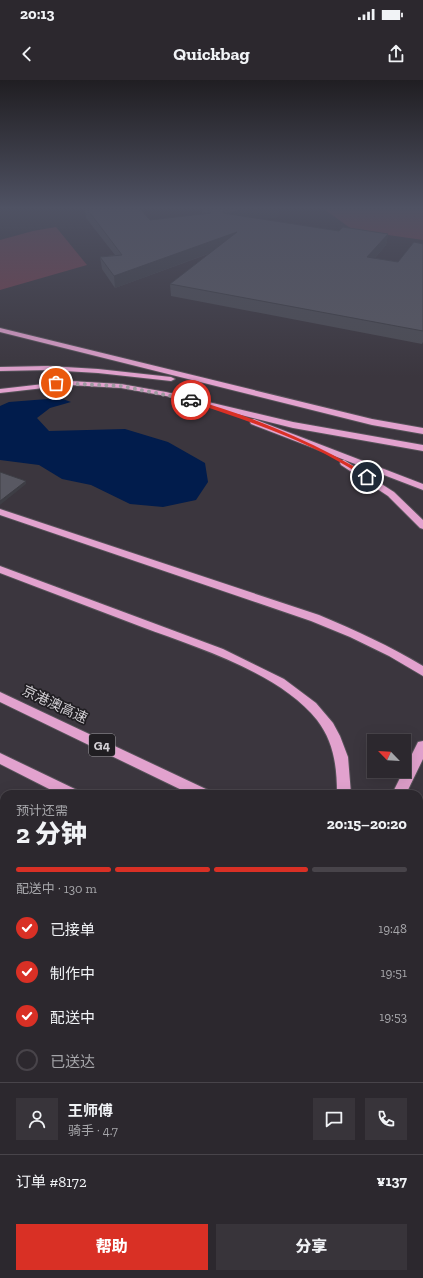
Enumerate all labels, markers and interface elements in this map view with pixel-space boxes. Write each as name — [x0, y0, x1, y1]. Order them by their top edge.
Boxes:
text: 20:13 — [20, 5, 54, 23]
icon: back — [16, 43, 38, 65]
text: Quickbag — [173, 43, 250, 65]
icon: share — [385, 43, 407, 65]
pin — [39, 366, 73, 400]
icon: bag — [45, 372, 67, 394]
courier — [171, 380, 211, 420]
icon: car — [180, 389, 202, 411]
pin — [350, 460, 384, 494]
icon: home — [356, 466, 378, 488]
street label: 京港澳高速 — [19, 682, 90, 727]
road number: G4 — [89, 734, 115, 756]
north arrow — [367, 734, 411, 778]
map controls — [367, 734, 411, 778]
text: 预计还需 — [16, 803, 68, 818]
text: 20:15–20:20 — [327, 815, 407, 833]
text: 2 分钟 — [16, 818, 87, 850]
text: 配送中 · 130 m — [16, 881, 97, 896]
icon: check — [16, 917, 38, 939]
text: 已接单 — [50, 921, 95, 939]
text: 19:48 — [378, 921, 407, 936]
icon: check — [16, 961, 38, 983]
text: 制作中 — [50, 965, 95, 983]
text: 19:51 — [381, 965, 407, 980]
icon: check — [16, 1005, 38, 1027]
text: 配送中 — [50, 1009, 95, 1027]
text: 19:53 — [379, 1009, 407, 1024]
text: 已送达 — [50, 1053, 95, 1071]
button: person — [16, 1098, 58, 1140]
button: chat — [313, 1098, 355, 1140]
button: phone — [365, 1098, 407, 1140]
text: 王师傅 — [68, 1102, 113, 1120]
text: 骑手 · 4.7 — [68, 1123, 118, 1138]
text: ¥137 — [377, 1172, 407, 1190]
text: 订单 #8172 — [16, 1173, 87, 1191]
button: 帮助 — [16, 1224, 208, 1270]
button: 分享 — [216, 1224, 407, 1270]

